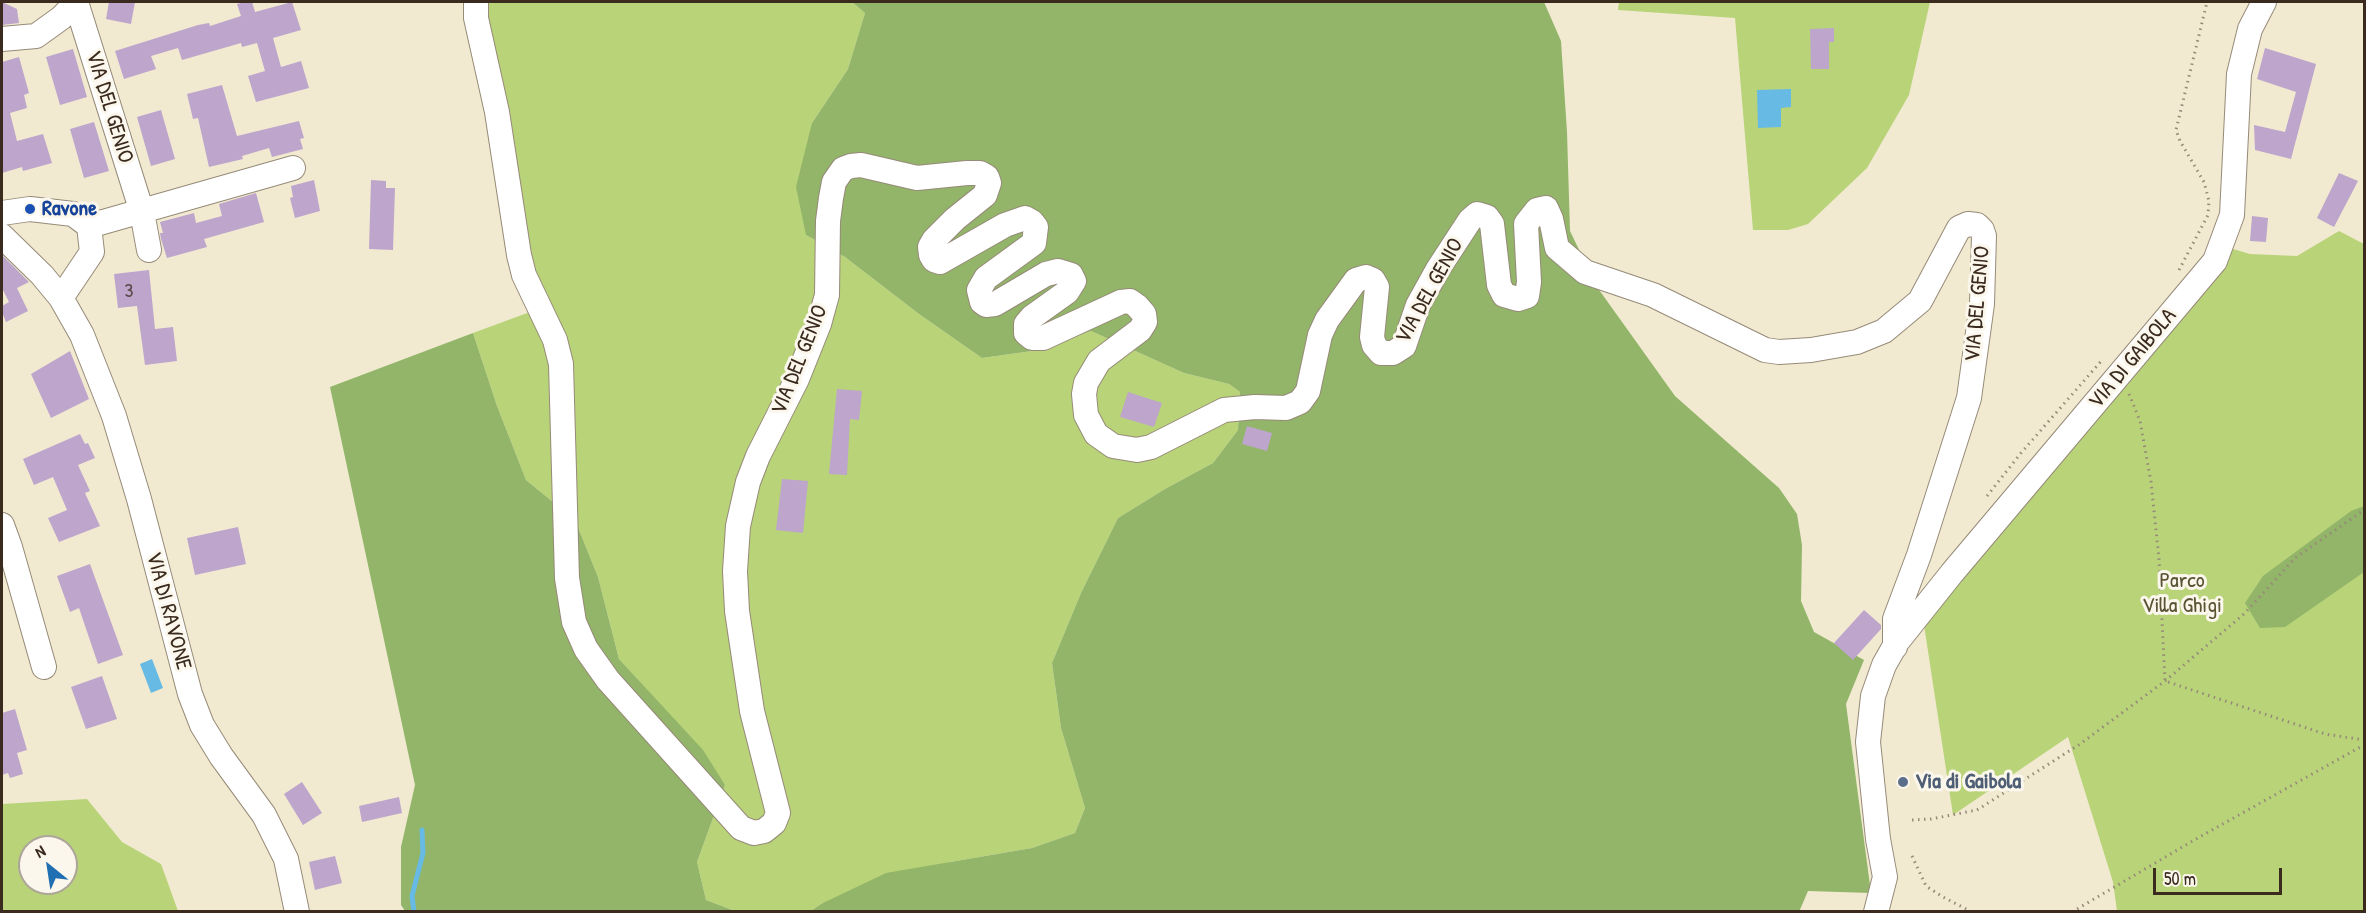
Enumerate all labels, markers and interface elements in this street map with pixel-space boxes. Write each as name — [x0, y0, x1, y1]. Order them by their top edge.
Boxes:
street label: VIA DEL GENIO — [79, 48, 139, 166]
place label: Ravone — [42, 196, 97, 222]
marker: Ravone — [23, 202, 37, 216]
street label: VIA DEL GENIO — [1390, 234, 1470, 348]
street label: VIA DEL GENIO — [1960, 245, 1996, 363]
house number: 3 — [125, 280, 133, 304]
street label: VIA DEL GENIO — [766, 301, 834, 419]
street label: VIA DI GAIBOLA — [2083, 303, 2183, 415]
street label: VIA DI RAVONE — [140, 549, 196, 673]
park label: Parco Villa Ghigi — [2142, 568, 2222, 620]
place label: Via di Gaibola — [1915, 769, 2021, 795]
marker: Via di Gaibola — [1896, 775, 1910, 789]
north arrow — [18, 835, 78, 895]
text: N — [31, 839, 49, 863]
scale bar — [2156, 856, 2285, 894]
text: 50 m — [2164, 866, 2196, 891]

